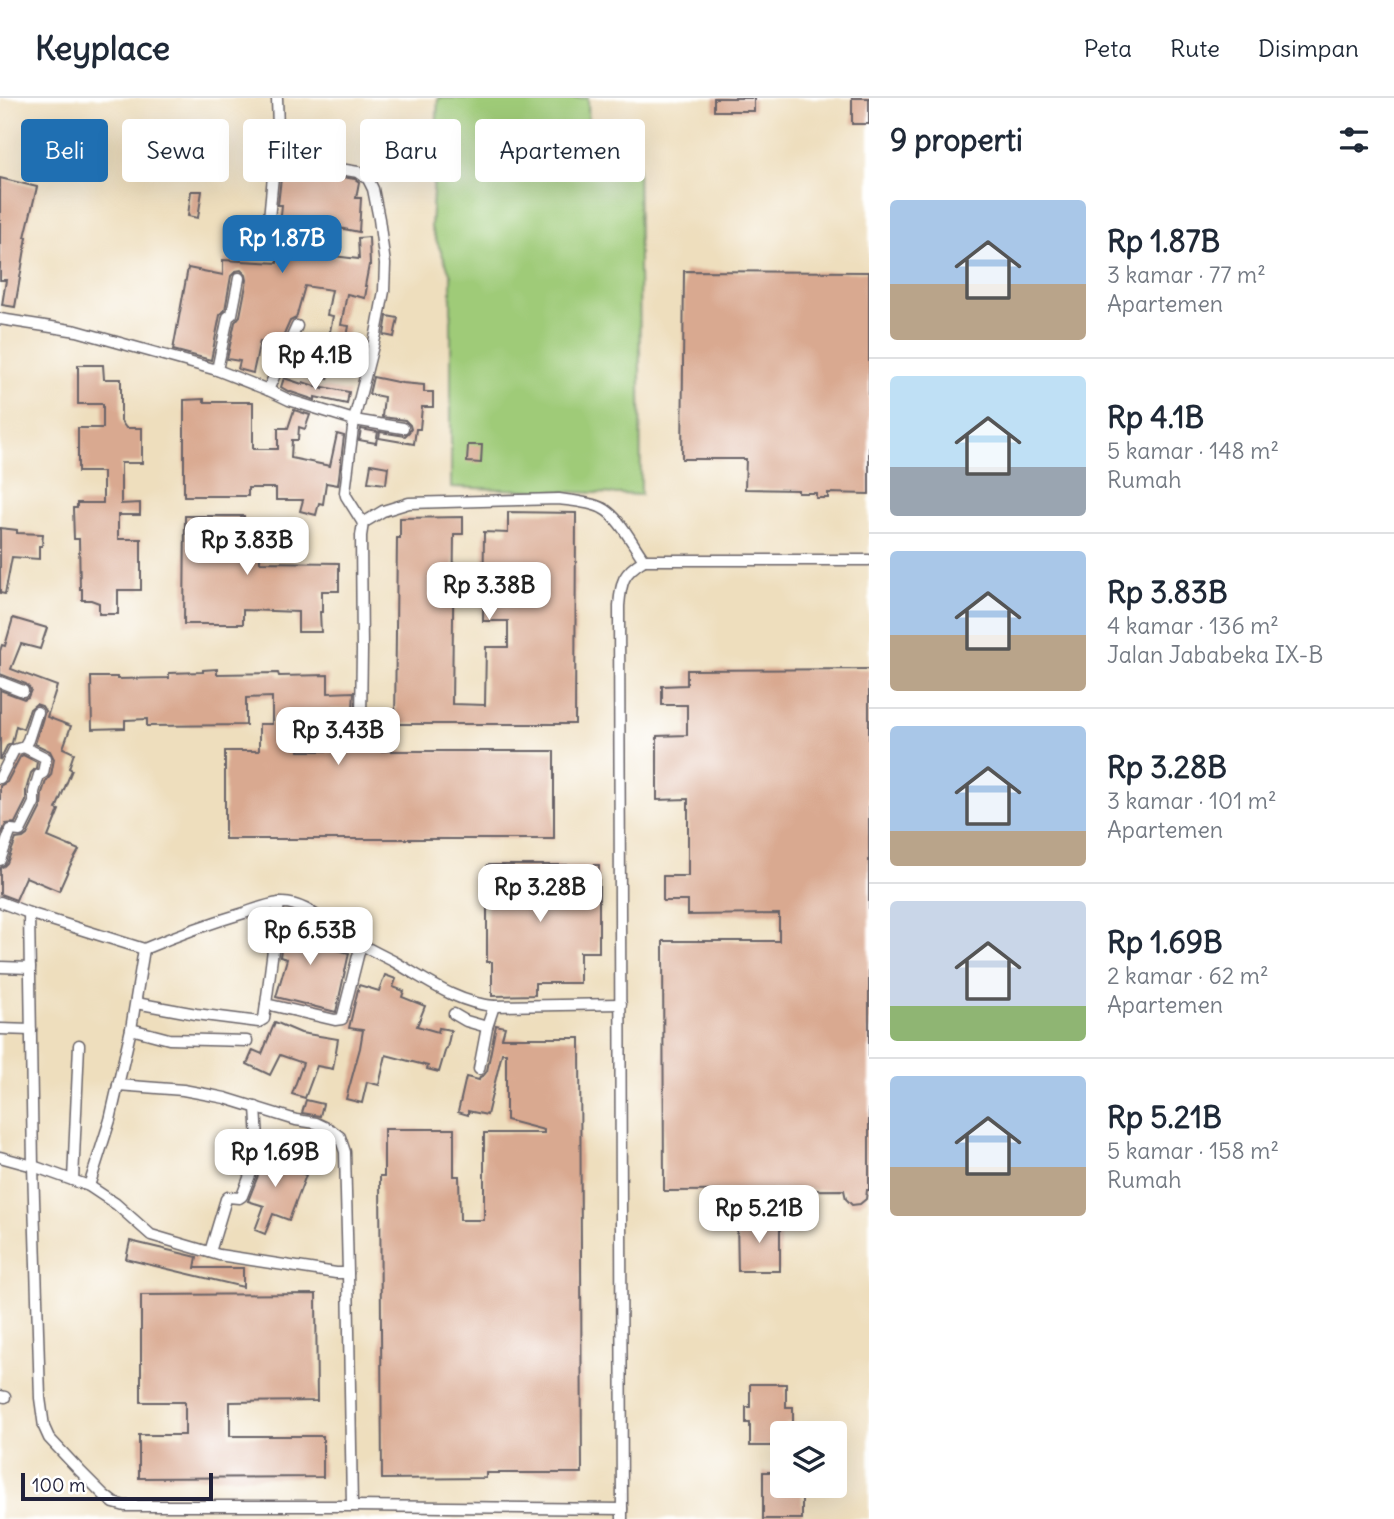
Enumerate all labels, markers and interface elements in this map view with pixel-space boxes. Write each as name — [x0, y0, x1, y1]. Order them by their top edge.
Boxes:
text: Keyplace — [35, 27, 170, 69]
text: Peta — [1084, 33, 1132, 63]
text: Rute — [1170, 33, 1220, 63]
text: Disimpan — [1258, 33, 1359, 63]
chip: Beli — [21, 119, 108, 182]
chip: Sewa — [122, 119, 229, 182]
chip: Filter — [243, 119, 346, 182]
chip: Baru — [360, 119, 461, 182]
chip: Apartemen — [475, 119, 645, 182]
text: 9 properti — [890, 121, 1023, 159]
icon: filters — [1335, 121, 1373, 159]
pin: Rp 1.87B — [210, 216, 354, 275]
text: Rp 1.87B — [1107, 222, 1220, 260]
text: Rp 1.87B — [239, 223, 325, 252]
icon: home — [946, 228, 1030, 312]
text: 3 kamar · 77 m² — [1107, 260, 1266, 289]
text: Apartemen — [1107, 289, 1223, 318]
pin: Rp 4.1B — [250, 332, 380, 392]
text: Rp 4.1B — [278, 340, 352, 369]
text: Rp 4.1B — [1107, 398, 1204, 436]
icon: home — [946, 404, 1030, 488]
text: 5 kamar · 148 m² — [1107, 436, 1279, 465]
text: Rumah — [1107, 465, 1182, 494]
pin: Rp 3.83B — [175, 518, 319, 577]
text: Rp 3.83B — [201, 525, 293, 554]
pin: Rp 3.38B — [417, 562, 561, 622]
text: Rp 3.38B — [443, 570, 535, 599]
text: Rp 3.83B — [1107, 573, 1228, 611]
icon: home — [946, 579, 1030, 663]
text: 4 kamar · 136 m² — [1107, 611, 1279, 640]
text: Jalan Jababeka IX-B — [1107, 640, 1323, 669]
pin: Rp 3.43B — [266, 708, 410, 767]
text: Rp 3.43B — [292, 715, 384, 744]
text: Rp 3.28B — [1107, 748, 1227, 786]
icon: home — [946, 754, 1030, 838]
text: 3 kamar · 101 m² — [1107, 786, 1277, 815]
text: Apartemen — [1107, 815, 1223, 844]
pin: Rp 3.28B — [468, 864, 612, 924]
text: Rp 3.28B — [494, 872, 586, 901]
pin: Rp 6.53B — [238, 908, 382, 967]
text: Rp 6.53B — [264, 915, 356, 944]
text: Rp 1.69B — [1107, 923, 1223, 961]
icon: home — [946, 929, 1030, 1013]
text: 2 kamar · 62 m² — [1107, 961, 1269, 990]
text: Apartemen — [1107, 990, 1223, 1019]
text: Rp 5.21B — [1107, 1098, 1222, 1136]
icon: home — [946, 1104, 1030, 1188]
pin: Rp 1.69B — [203, 1130, 347, 1189]
text: 5 kamar · 158 m² — [1107, 1136, 1279, 1165]
text: Rp 1.69B — [231, 1137, 319, 1166]
text: Rumah — [1107, 1165, 1182, 1194]
pin: Rp 5.21B — [687, 1186, 831, 1245]
text: Rp 5.21B — [715, 1193, 803, 1222]
map controls — [770, 1421, 847, 1498]
button: layers — [770, 1421, 847, 1498]
scale bar — [21, 1470, 214, 1502]
text: 100 m — [32, 1473, 86, 1497]

